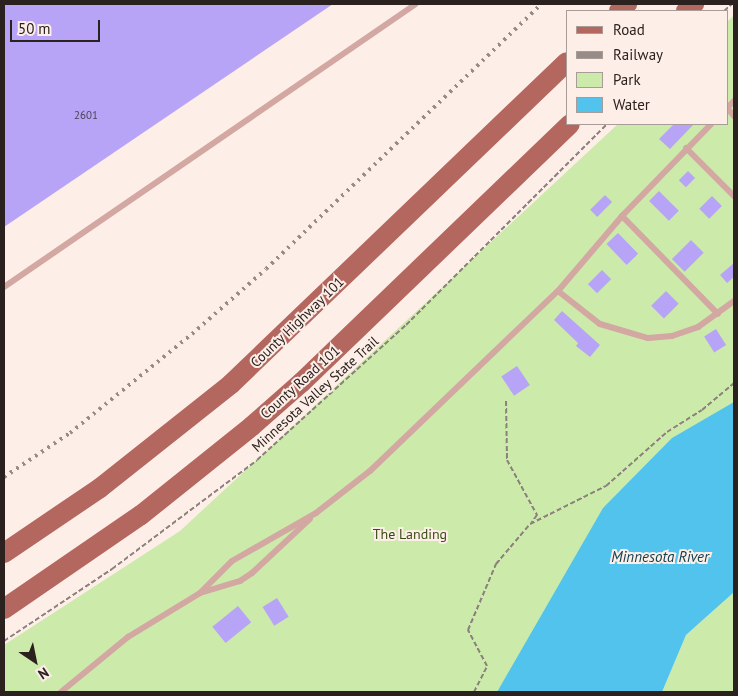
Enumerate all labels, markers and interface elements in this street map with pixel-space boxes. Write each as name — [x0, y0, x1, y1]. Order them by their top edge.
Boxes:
scale bar — [12, 10, 102, 42]
legend — [566, 10, 728, 125]
text: 50 m — [18, 19, 51, 38]
text: Road — [613, 20, 645, 39]
text: Railway — [613, 45, 663, 64]
text: Park — [613, 70, 641, 89]
text: Water — [613, 95, 650, 114]
house number: 2601 — [74, 108, 98, 122]
street label: County Highway 101 — [247, 273, 347, 371]
street label: Minnesota Valley State Trail — [248, 332, 382, 456]
street label: County Road 101 — [257, 342, 343, 422]
park label: The Landing — [373, 526, 447, 542]
water label: Minnesota River — [611, 548, 709, 566]
north arrow — [10, 636, 60, 686]
text: N — [35, 663, 52, 683]

